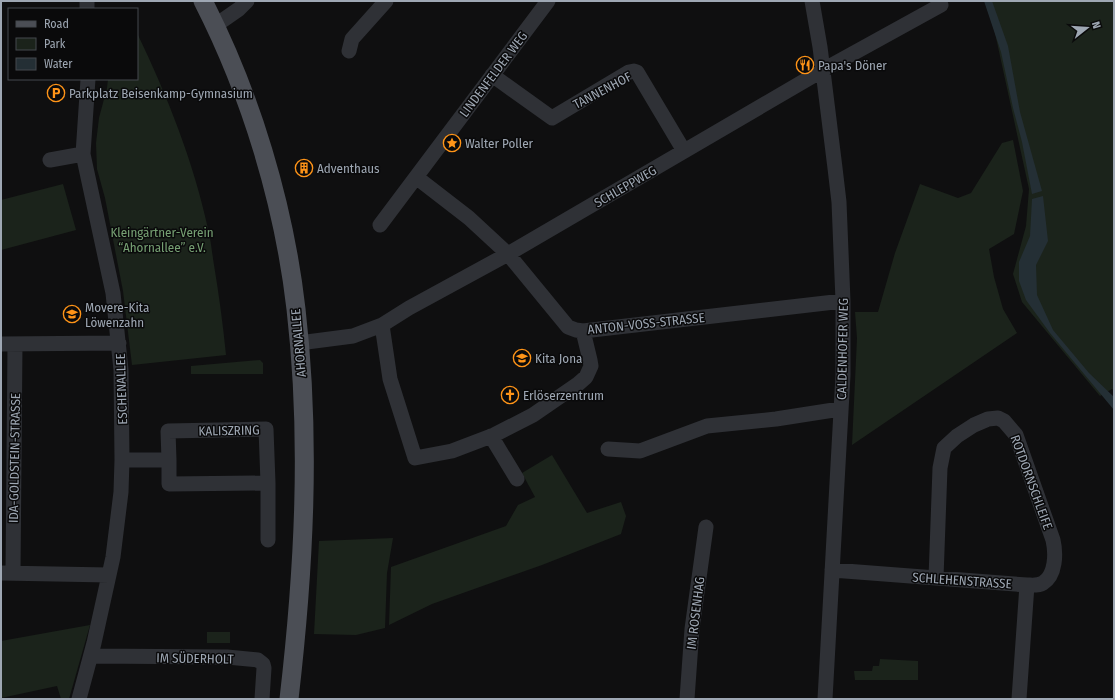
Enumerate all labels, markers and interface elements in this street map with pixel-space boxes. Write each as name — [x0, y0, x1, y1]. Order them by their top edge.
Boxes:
legend — [8, 8, 138, 80]
north arrow — [1067, 8, 1107, 48]
text: Road — [44, 17, 69, 31]
text: N — [1089, 20, 1103, 30]
street label: LINDENFELDER WEG — [456, 29, 530, 120]
text: Park — [44, 37, 66, 51]
restaurant icon: Papa's Döner — [795, 55, 815, 75]
text: Water — [44, 57, 73, 71]
place label: Papa's Döner — [818, 58, 887, 73]
street label: TANNENHOF — [571, 69, 634, 112]
parking icon: Parkplatz Beisenkamp-Gymnasium — [46, 83, 66, 103]
place label: Parkplatz Beisenkamp-Gymnasium — [69, 86, 253, 101]
place icon: Walter Poller — [442, 133, 462, 153]
place label: Walter Poller — [465, 136, 534, 151]
building icon: Adventhaus — [294, 158, 314, 178]
place label: Adventhaus — [317, 161, 380, 176]
street label: SCHLEPPWEG — [591, 163, 659, 210]
park label: Kleingärtner-Verein “Ahornallee” e.V. — [110, 225, 214, 255]
street label: CALDENHOFER WEG — [834, 298, 851, 400]
place label: Movere-Kita Löwenzahn — [85, 300, 149, 330]
school or university icon: Movere-Kita Löwenzahn — [62, 304, 82, 324]
street label: AHORNALLEE — [288, 308, 309, 378]
street label: ANTON-VOSS-STRASSE — [587, 310, 705, 337]
school or university icon: Kita Jona — [512, 348, 532, 368]
place label: Kita Jona — [535, 351, 582, 366]
street label: ESCHENALLEE — [113, 353, 130, 425]
church icon: Erlöserzentrum — [500, 385, 520, 405]
place label: Erlöserzentrum — [523, 388, 604, 403]
street label: IDA-GOLDSTEIN-STRASSE — [6, 393, 23, 523]
street label: KALISZRING — [198, 422, 260, 439]
street label: ROTDORNSCHLEIFE — [1007, 433, 1056, 531]
street label: SCHLEHENSTRASSE — [912, 570, 1012, 591]
street label: IM ROSENHAG — [684, 576, 707, 650]
street label: IM SÜDERHOLT — [156, 649, 234, 667]

